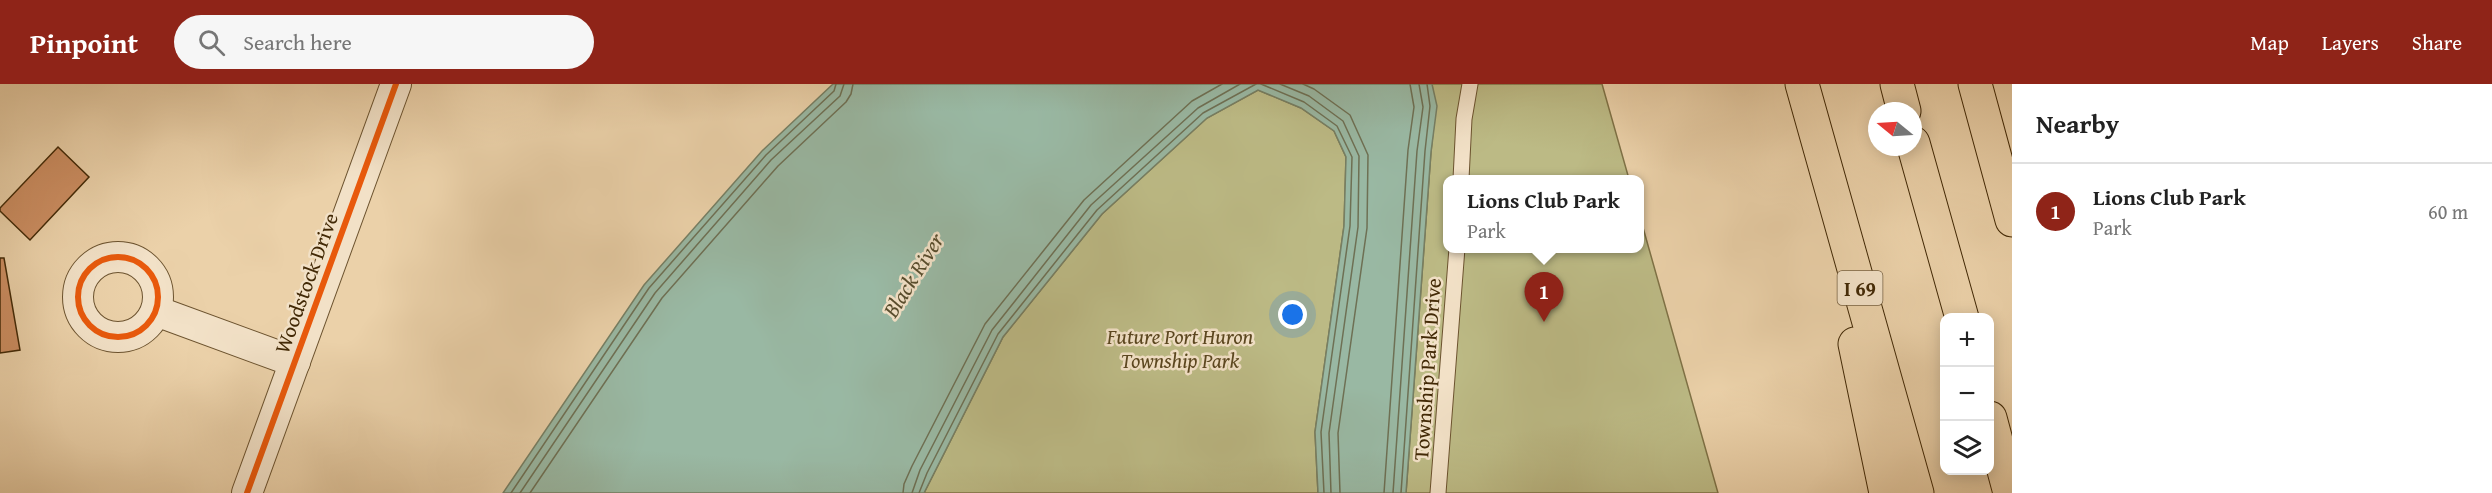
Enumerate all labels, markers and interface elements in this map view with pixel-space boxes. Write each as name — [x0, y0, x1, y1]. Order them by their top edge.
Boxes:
search box — [174, 15, 594, 69]
text: Pinpoint — [30, 22, 138, 63]
icon: search — [195, 26, 228, 59]
text: Search here — [243, 26, 352, 58]
text: Map — [2250, 27, 2289, 58]
text: Layers — [2322, 27, 2379, 58]
text: Share — [2412, 27, 2462, 58]
north arrow — [1868, 102, 1922, 156]
text: Nearby — [2036, 104, 2119, 143]
popup — [1443, 175, 1644, 253]
text: Lions Club Park — [2093, 181, 2246, 213]
text: Lions Club Park — [1467, 184, 1620, 216]
text: 1 — [2050, 197, 2061, 226]
text: 60 m — [2428, 197, 2468, 226]
street label: Woodstock Drive — [266, 208, 346, 358]
text: Park — [2093, 213, 2132, 242]
text: Park — [1467, 216, 1506, 245]
water label: Black River — [874, 226, 952, 324]
road number: I 69 — [1838, 271, 1882, 305]
pin: 1 — [1524, 272, 1564, 322]
street label: Township Park Drive — [1405, 277, 1449, 461]
your location — [1278, 300, 1307, 329]
map controls — [1940, 313, 1994, 475]
button: + — [1940, 313, 1994, 367]
park label: Future Port Huron Township Park — [1106, 321, 1254, 376]
button: − — [1940, 367, 1994, 421]
button: layers — [1940, 421, 1994, 475]

